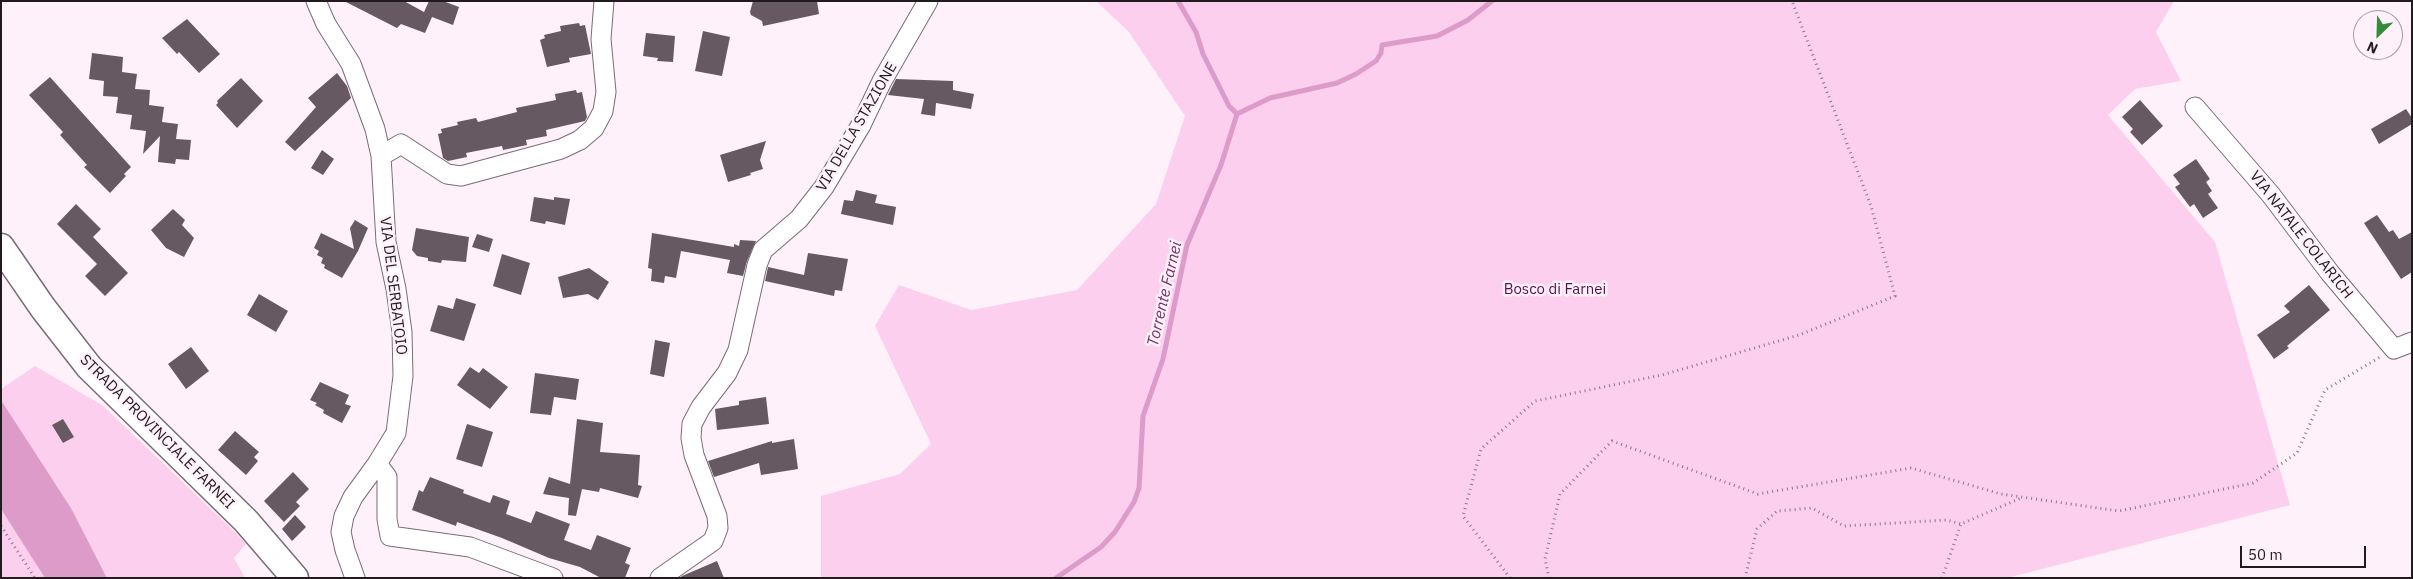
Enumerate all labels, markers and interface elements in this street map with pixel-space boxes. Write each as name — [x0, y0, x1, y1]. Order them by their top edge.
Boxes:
north arrow — [2353, 10, 2403, 60]
text: N — [2364, 38, 2381, 58]
street label: VIA DELLA STAZIONE — [813, 59, 901, 195]
street label: VIA NATALE COLARICH — [2246, 168, 2356, 302]
street label: VIA DEL SERBATOIO — [376, 216, 410, 356]
water label: Torrente Farnei — [1144, 240, 1186, 348]
park label: Bosco di Farnei — [1504, 281, 1606, 299]
street label: STRADA PROVINCIALE FARNEI — [76, 351, 238, 513]
scale bar — [2243, 536, 2369, 568]
text: 50 m — [2248, 545, 2283, 564]

